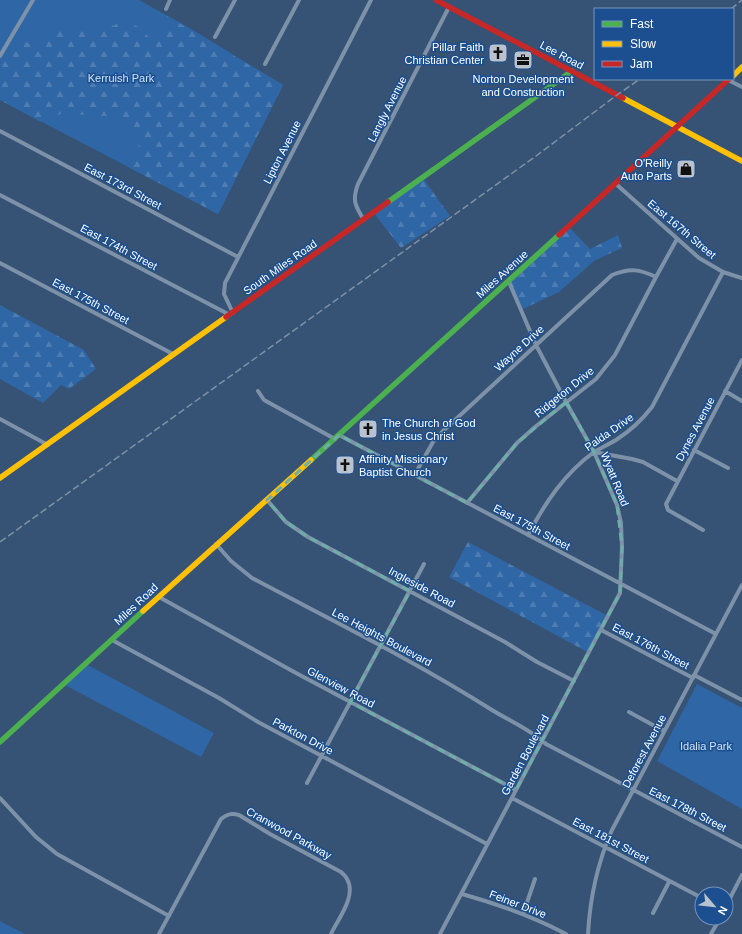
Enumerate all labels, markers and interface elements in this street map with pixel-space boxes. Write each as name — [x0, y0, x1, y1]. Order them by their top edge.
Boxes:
legend — [594, 8, 734, 80]
text: Fast — [630, 17, 654, 31]
text: Slow — [630, 37, 656, 51]
street label: Lee Road — [538, 39, 586, 71]
place label: Pillar Faith Christian Center — [405, 41, 484, 66]
church icon: Pillar Faith Christian Center — [487, 42, 509, 64]
office icon: Norton Development and Construction — [512, 49, 534, 71]
text: Jam — [630, 57, 653, 71]
park label: Kerruish Park — [88, 72, 155, 84]
place label: Norton Development and Construction — [473, 73, 573, 98]
street label: Langly Avenue — [365, 74, 409, 144]
street label: Lipton Avenue — [261, 118, 303, 186]
place label: O'Reilly Auto Parts — [621, 157, 672, 182]
shop icon: O'Reilly Auto Parts — [675, 158, 697, 180]
street label: East 173rd Street — [82, 161, 164, 211]
street label: East 167th Street — [646, 197, 718, 261]
street label: East 174th Street — [79, 222, 159, 272]
street label: South Miles Road — [241, 237, 319, 297]
street label: Miles Avenue — [474, 248, 530, 300]
street label: East 175th Street — [51, 276, 131, 326]
street label: Wayne Drive — [492, 323, 546, 373]
street label: Ridgeton Drive — [532, 364, 596, 420]
street label: Dynes Avenue — [673, 395, 717, 463]
street label: Palda Drive — [582, 411, 636, 453]
place label: The Church of God in Jesus Christ — [382, 417, 476, 442]
church icon: The Church of God in Jesus Christ — [357, 418, 379, 440]
street label: Wyatt Road — [599, 450, 631, 508]
place label: Affinity Missionary Baptist Church — [359, 453, 448, 478]
church icon: Affinity Missionary Baptist Church — [334, 454, 356, 476]
street label: East 175th Street — [492, 502, 572, 552]
street label: Ingleside Road — [387, 564, 457, 610]
street label: Miles Road — [112, 581, 160, 627]
street label: Lee Heights Boulevard — [330, 606, 434, 668]
street label: East 176th Street — [611, 621, 691, 671]
street label: Glenview Road — [305, 664, 377, 710]
street label: Deforest Avenue — [620, 712, 668, 790]
street label: Garden Boulevard — [499, 713, 551, 797]
street label: Parkton Drive — [271, 715, 335, 757]
park label: Idalia Park — [680, 740, 732, 752]
street label: East 178th Street — [647, 784, 729, 834]
street label: Cranwood Parkway — [244, 805, 334, 862]
street label: East 181st Street — [571, 815, 651, 865]
north arrow — [694, 886, 734, 926]
street label: Feiner Drive — [488, 888, 548, 920]
text: N — [716, 904, 730, 917]

